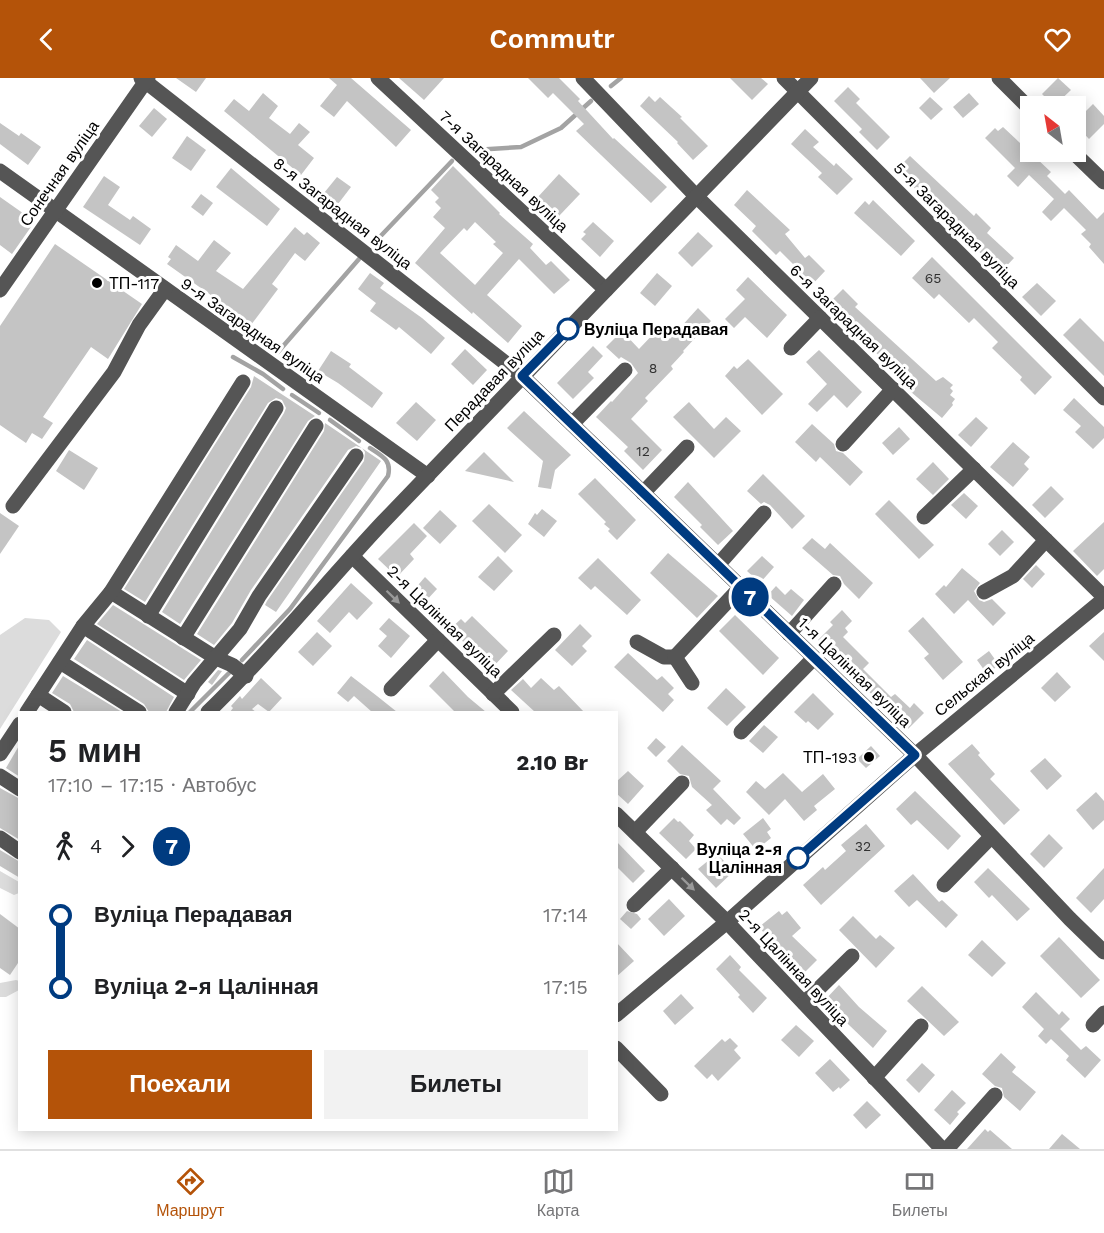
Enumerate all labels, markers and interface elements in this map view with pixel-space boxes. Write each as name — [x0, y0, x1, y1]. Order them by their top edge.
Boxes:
icon: back — [30, 23, 63, 56]
text: Commutr — [489, 23, 615, 55]
icon: heart — [1041, 23, 1074, 56]
north arrow — [1020, 96, 1086, 162]
map controls — [1020, 96, 1086, 162]
street label: 7-я Загарадная вуліца — [435, 107, 572, 236]
street label: Сонечная вуліца — [16, 117, 103, 230]
street label: 8-я Загарадная вуліца — [270, 153, 416, 274]
street label: 5-я Загарадная вуліца — [890, 158, 1024, 292]
street label: 6-я Загарадная вуліца — [786, 260, 922, 393]
house number: 65 — [925, 270, 941, 286]
place label: ТП-117 — [109, 274, 159, 293]
street label: 9-я Загарадная вуліца — [177, 274, 328, 387]
marker: ТП-117 — [90, 276, 104, 290]
marker: Вуліца Перадавая — [557, 318, 579, 340]
place label: Вуліца Перадавая — [584, 320, 728, 339]
street label: Перадавая вуліца — [441, 325, 548, 435]
house number: 8 — [649, 360, 657, 376]
house number: 12 — [636, 443, 650, 459]
street label: 2-я Цалінная вуліца — [383, 561, 506, 681]
line badge: 7 — [730, 578, 770, 616]
text: 7 — [744, 585, 756, 610]
one-way arrow — [386, 589, 400, 603]
street label: 1-я Цалінная вуліца — [794, 613, 915, 731]
street label: Сельская вуліца — [931, 628, 1038, 720]
text: 5 мин — [48, 731, 142, 770]
place label: ТП-193 — [803, 748, 857, 767]
text: 2.10 Br — [516, 750, 588, 775]
marker: ТП-193 — [862, 750, 876, 764]
text: 17:10 – 17:15 · Автобус — [48, 773, 257, 797]
icon: walk — [48, 830, 81, 863]
icon: forward — [111, 830, 144, 863]
text: 4 — [90, 834, 102, 858]
text: 7 — [165, 834, 178, 859]
house number: 32 — [855, 838, 871, 854]
place label: Вуліца 2-я Цалінная — [696, 840, 782, 877]
marker: Вуліца 2-я Цалінная — [787, 847, 809, 869]
one-way arrow — [681, 877, 695, 891]
text: Вуліца Перадавая — [94, 902, 292, 927]
text: 17:14 — [543, 903, 588, 927]
street label: 2-я Цалінная вуліца — [735, 905, 853, 1030]
text: Вуліца 2-я Цалінная — [94, 974, 319, 999]
text: 17:15 — [544, 975, 588, 999]
button: Поехали — [48, 1050, 312, 1119]
button: Билеты — [324, 1050, 588, 1119]
tab: Маршрут — [156, 1165, 224, 1220]
tab: Карта — [537, 1165, 580, 1220]
tab: Билеты — [892, 1165, 948, 1220]

